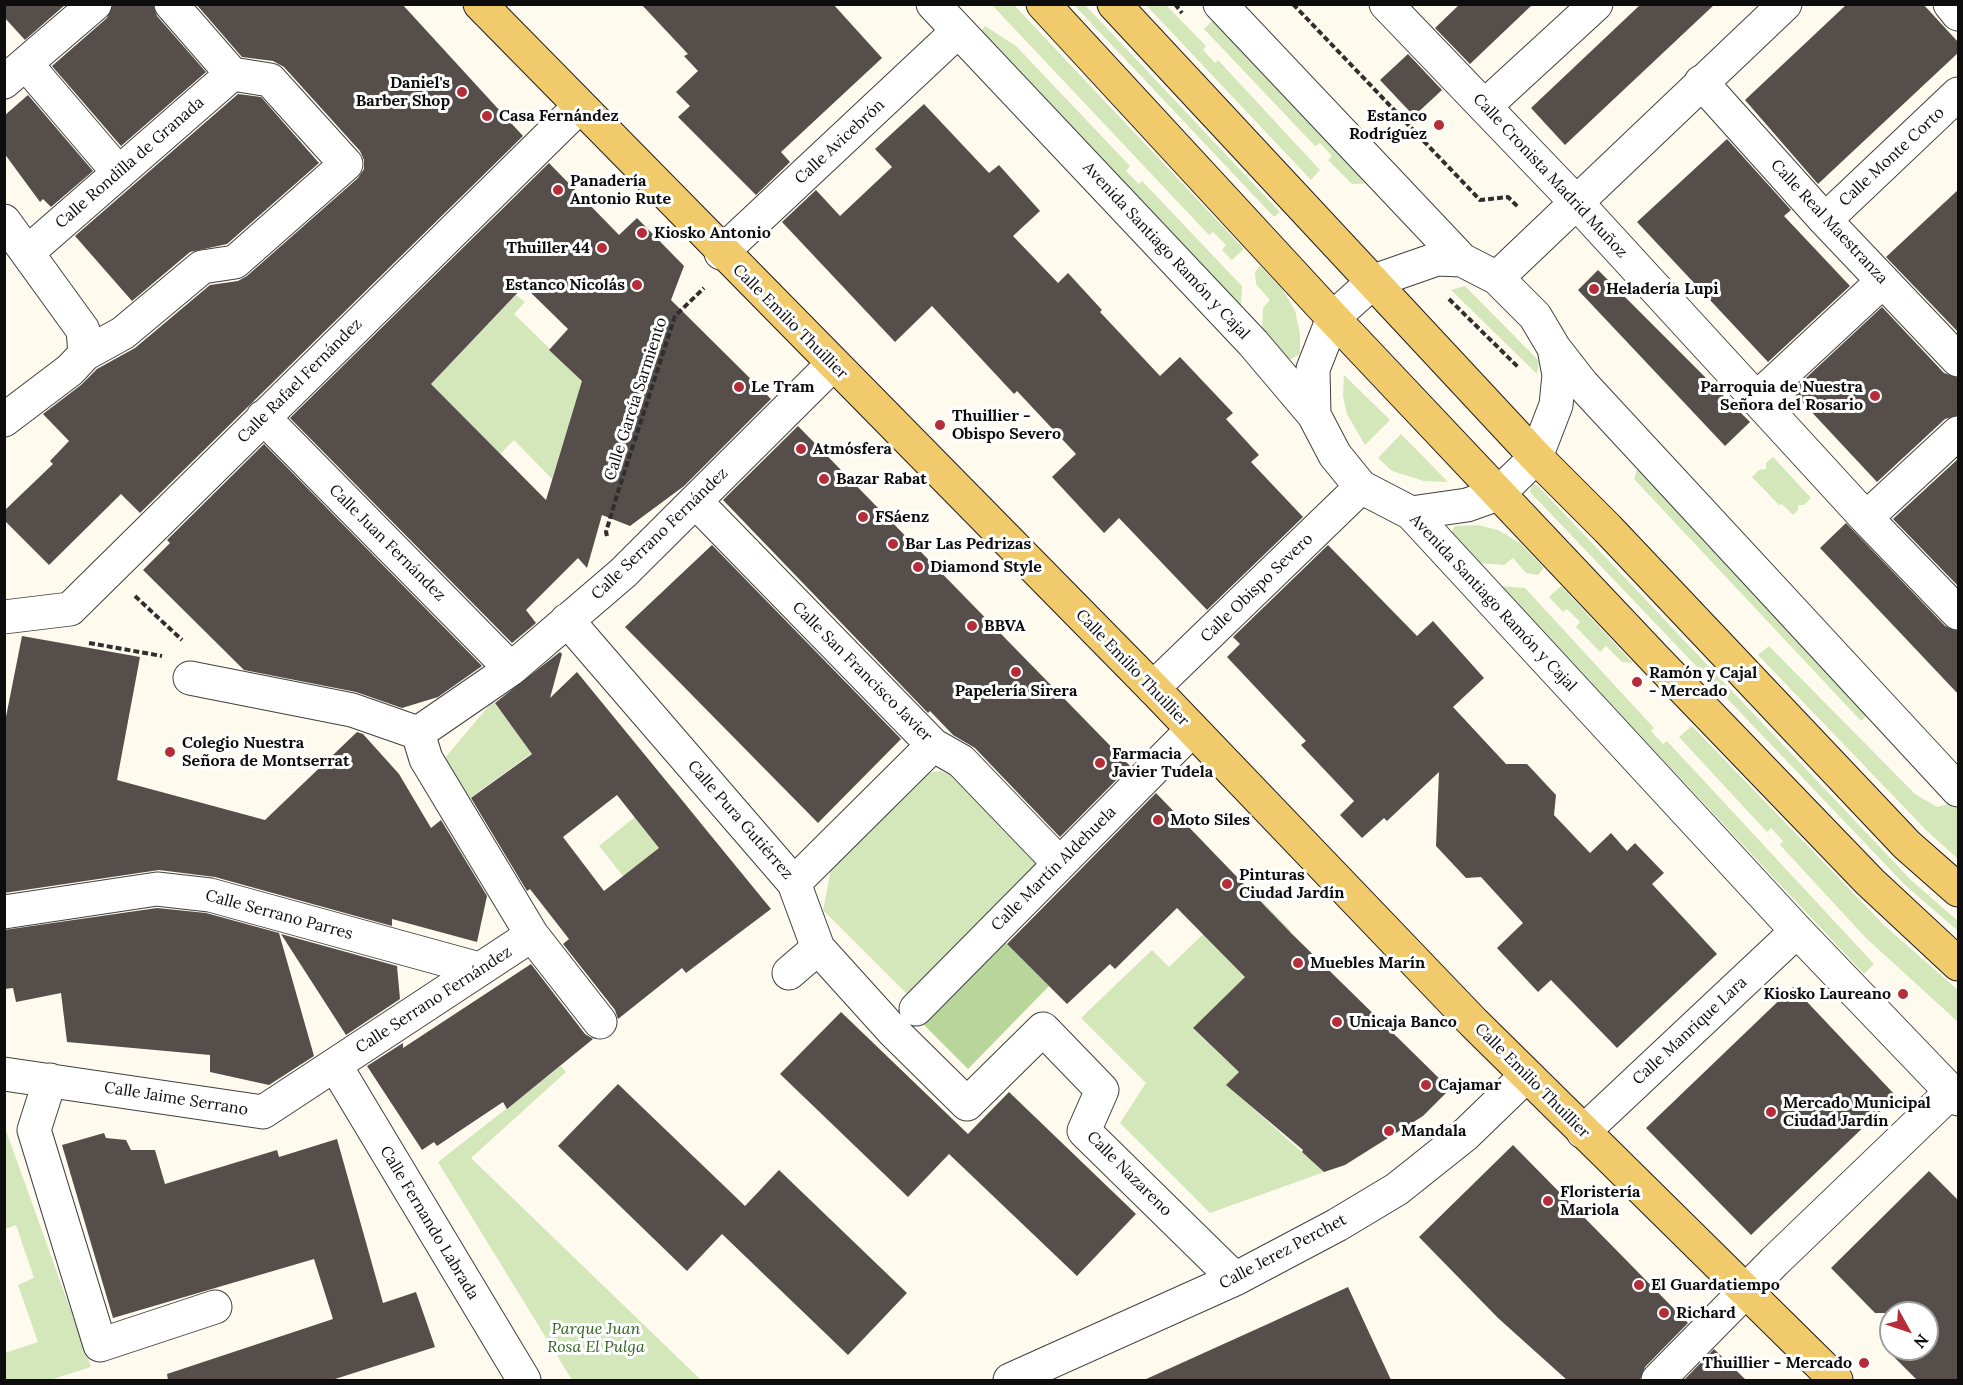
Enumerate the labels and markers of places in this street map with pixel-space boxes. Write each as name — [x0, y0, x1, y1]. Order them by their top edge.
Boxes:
place label: Daniel's Barber Shop — [356, 73, 450, 111]
marker: Daniel's Barber Shop — [455, 85, 469, 99]
place label: Casa Fernández — [499, 106, 619, 126]
place label: Estanco Rodríguez — [1349, 106, 1427, 144]
marker: Casa Fernández — [480, 109, 494, 123]
marker: Estanco Rodríguez — [1432, 118, 1446, 132]
place label: Panadería Antonio Rute — [570, 171, 671, 209]
marker: Panadería Antonio Rute — [551, 183, 565, 197]
place label: Kiosko Antonio — [654, 223, 771, 243]
marker: Kiosko Antonio — [635, 226, 649, 240]
place label: Thuiller 44 — [506, 238, 590, 258]
marker: Thuiller 44 — [595, 241, 609, 255]
place label: Estanco Nicolás — [505, 275, 625, 295]
marker: Estanco Nicolás — [630, 278, 644, 292]
place label: Heladería Lupi — [1606, 279, 1718, 299]
marker: Heladería Lupi — [1587, 282, 1601, 296]
place label: Le Tram — [751, 377, 815, 397]
place label: Parroquia de Nuestra Señora del Rosario — [1700, 377, 1863, 415]
marker: Le Tram — [732, 380, 746, 394]
marker: Parroquia de Nuestra Señora del Rosario — [1868, 389, 1882, 403]
place label: Thuillier - Obispo Severo — [952, 406, 1061, 444]
marker: Thuillier - Obispo Severo — [933, 418, 947, 432]
place label: Atmósfera — [813, 439, 892, 459]
marker: Atmósfera — [794, 442, 808, 456]
place label: Bazar Rabat — [836, 469, 927, 489]
marker: Bazar Rabat — [817, 472, 831, 486]
place label: FSáenz — [875, 507, 929, 527]
marker: FSáenz — [856, 510, 870, 524]
place label: Bar Las Pedrizas — [905, 534, 1031, 554]
marker: Bar Las Pedrizas — [886, 537, 900, 551]
place label: Diamond Style — [930, 557, 1042, 577]
marker: Diamond Style — [911, 560, 925, 574]
place label: BBVA — [984, 616, 1025, 636]
marker: BBVA — [965, 619, 979, 633]
place label: Ramón y Cajal - Mercado — [1649, 663, 1757, 701]
marker: Papelería Sirera — [1009, 665, 1023, 679]
marker: Ramón y Cajal - Mercado — [1630, 675, 1644, 689]
place label: Papelería Sirera — [955, 681, 1077, 701]
place label: Colegio Nuestra Señora de Montserrat — [182, 733, 350, 771]
place label: Farmacia Javier Tudela — [1112, 744, 1213, 782]
marker: Colegio Nuestra Señora de Montserrat — [163, 745, 177, 759]
marker: Farmacia Javier Tudela — [1093, 756, 1107, 770]
place label: Moto Siles — [1170, 810, 1250, 830]
marker: Moto Siles — [1151, 813, 1165, 827]
place label: Pinturas Ciudad Jardín — [1239, 865, 1344, 903]
marker: Pinturas Ciudad Jardín — [1220, 877, 1234, 891]
place label: Muebles Marín — [1310, 953, 1425, 973]
marker: Muebles Marín — [1291, 956, 1305, 970]
place label: Kiosko Laureano — [1763, 984, 1891, 1004]
marker: Kiosko Laureano — [1896, 987, 1910, 1001]
place label: Unicaja Banco — [1349, 1012, 1457, 1032]
marker: Unicaja Banco — [1330, 1015, 1344, 1029]
place label: Cajamar — [1438, 1075, 1501, 1095]
marker: Cajamar — [1419, 1078, 1433, 1092]
place label: Mercado Municipal Ciudad Jardín — [1783, 1093, 1931, 1131]
marker: Mercado Municipal Ciudad Jardín — [1764, 1105, 1778, 1119]
place label: Mandala — [1401, 1121, 1466, 1141]
marker: Mandala — [1382, 1124, 1396, 1138]
place label: Floristería Mariola — [1560, 1182, 1640, 1220]
marker: Floristería Mariola — [1541, 1194, 1555, 1208]
place label: El Guardatiempo — [1651, 1275, 1780, 1295]
marker: El Guardatiempo — [1632, 1278, 1646, 1292]
place label: Richard — [1676, 1303, 1736, 1323]
marker: Richard — [1657, 1306, 1671, 1320]
place label: Thuillier - Mercado — [1703, 1353, 1852, 1373]
marker: Thuillier - Mercado — [1857, 1356, 1871, 1370]

